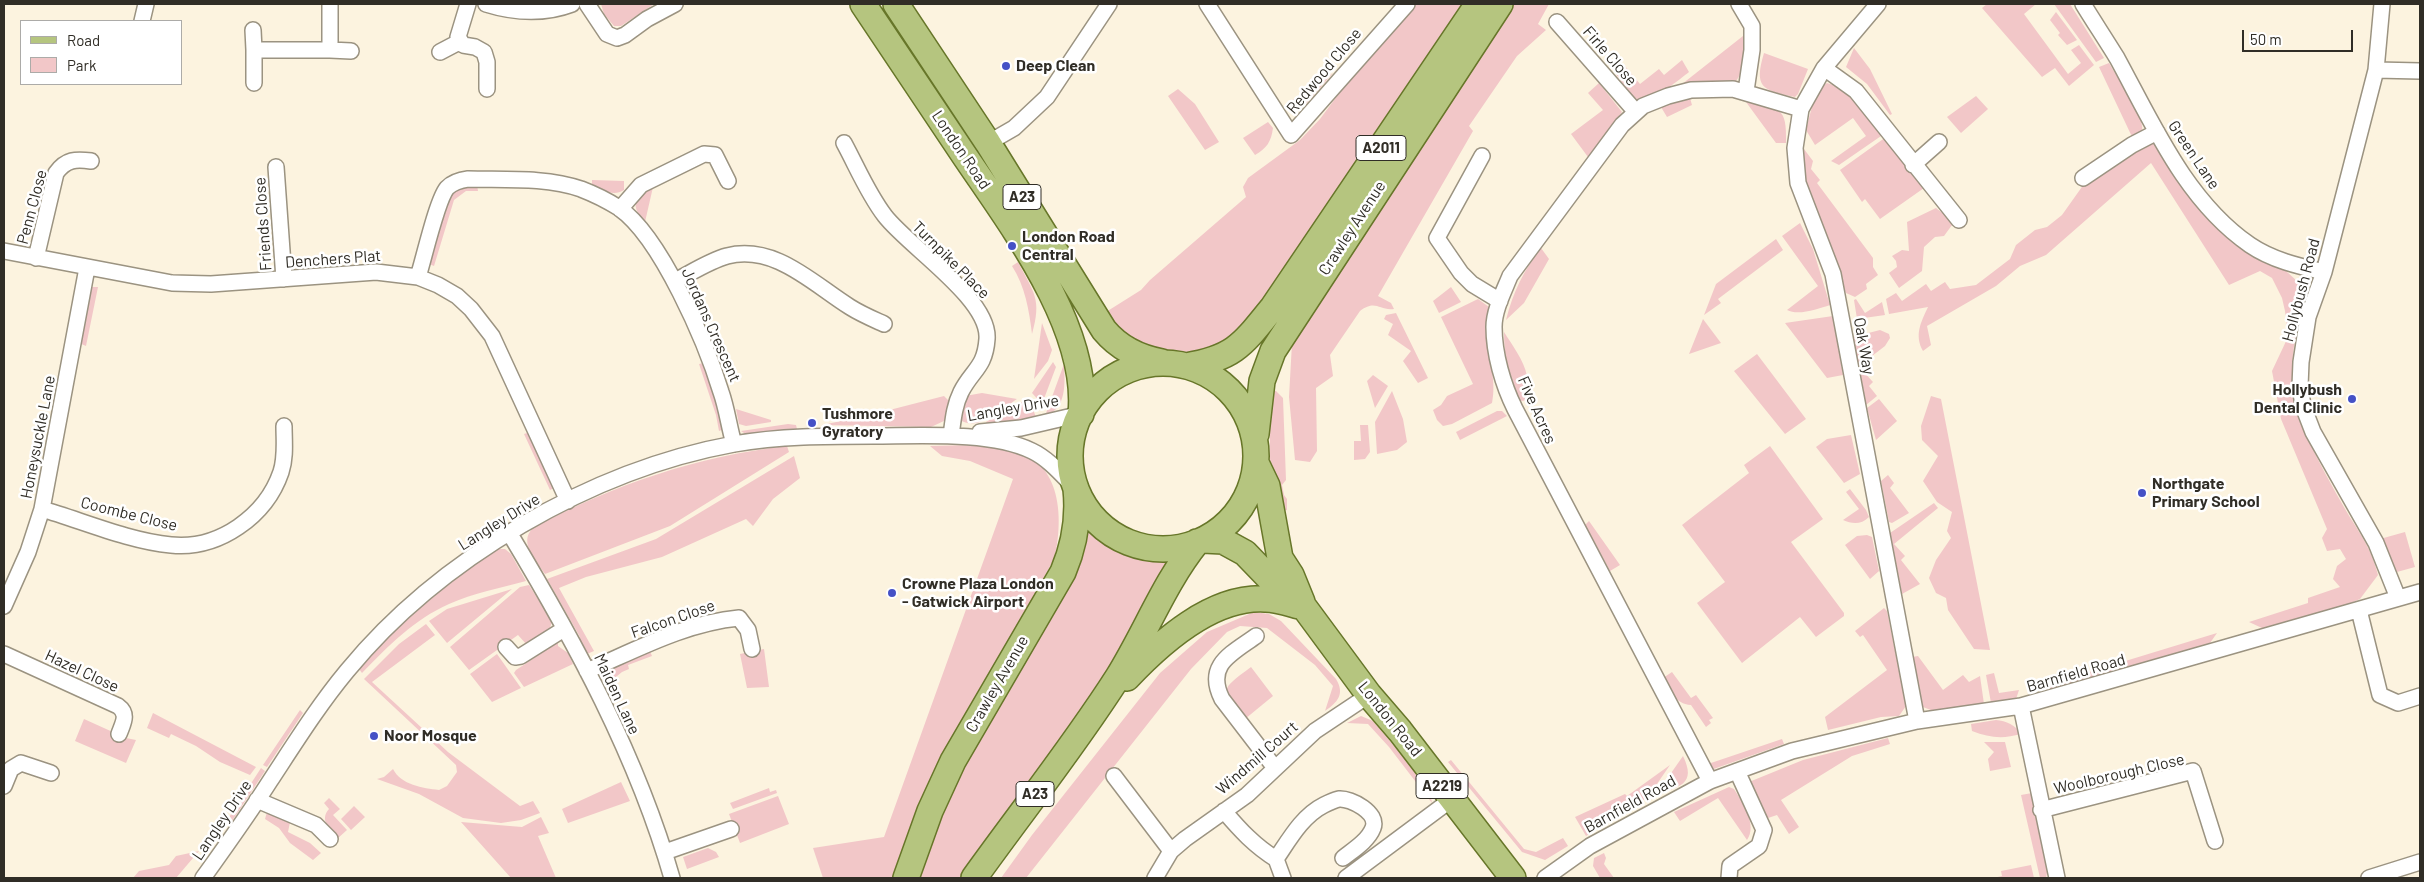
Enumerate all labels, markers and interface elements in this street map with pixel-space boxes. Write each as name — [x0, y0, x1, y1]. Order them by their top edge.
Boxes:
legend — [20, 20, 182, 85]
scale bar — [2244, 20, 2355, 52]
street label: Firle Close — [1579, 22, 1641, 90]
street label: Redwood Close — [1283, 24, 1365, 118]
text: 50 m — [2250, 30, 2282, 48]
text: Road — [67, 31, 100, 49]
text: Park — [67, 56, 96, 74]
place label: Deep Clean — [1016, 56, 1095, 76]
marker: Deep Clean — [1000, 60, 1012, 72]
street label: London Road — [928, 107, 994, 193]
street label: Green Lane — [2164, 117, 2224, 193]
road number: A2011 — [1356, 136, 1406, 160]
street label: Penn Close — [13, 168, 51, 246]
street label: Friends Close — [250, 177, 276, 271]
street label: Crawley Avenue — [1314, 177, 1390, 279]
road number: A23 — [1003, 184, 1041, 210]
street label: Turnpike Place — [908, 217, 994, 303]
place label: London Road Central — [1022, 227, 1115, 265]
street label: Hollybush Road — [2278, 236, 2324, 344]
marker: London Road Central — [1006, 240, 1018, 252]
street label: Denchers Plat — [284, 246, 382, 272]
street label: Jordans Crescent — [677, 265, 745, 385]
street label: Oak Way — [1850, 316, 1878, 376]
street label: Five Acres — [1514, 373, 1560, 447]
street label: Honeysuckle Lane — [17, 374, 59, 500]
place label: Hollybush Dental Clinic — [2254, 380, 2342, 418]
street label: Langley Drive — [966, 390, 1060, 426]
marker: Hollybush Dental Clinic — [2346, 393, 2358, 405]
place label: Tushmore Gyratory — [822, 404, 893, 442]
marker: Tushmore Gyratory — [806, 417, 818, 429]
place label: Northgate Primary School — [2152, 474, 2260, 512]
marker: Northgate Primary School — [2136, 487, 2148, 499]
street label: Langley Drive — [455, 489, 543, 555]
street label: Coombe Close — [79, 493, 179, 535]
place label: Crowne Plaza London - Gatwick Airport — [902, 574, 1054, 612]
marker: Crowne Plaza London - Gatwick Airport — [886, 587, 898, 599]
street label: Falcon Close — [628, 596, 718, 642]
street label: Crawley Avenue — [962, 632, 1032, 736]
street label: Hazel Close — [42, 645, 122, 697]
street label: Maiden Lane — [590, 650, 644, 738]
street label: Barnfield Road — [2024, 650, 2128, 696]
street label: London Road — [1354, 678, 1426, 760]
street label: Windmill Court — [1212, 717, 1302, 799]
place label: Noor Mosque — [384, 726, 477, 746]
marker: Noor Mosque — [368, 730, 380, 742]
street label: Woolborough Close — [2052, 750, 2186, 798]
street label: Barnfield Road — [1581, 771, 1679, 837]
road number: A2219 — [1416, 774, 1468, 798]
street label: Langley Drive — [188, 776, 256, 864]
road number: A23 — [1016, 782, 1054, 806]

